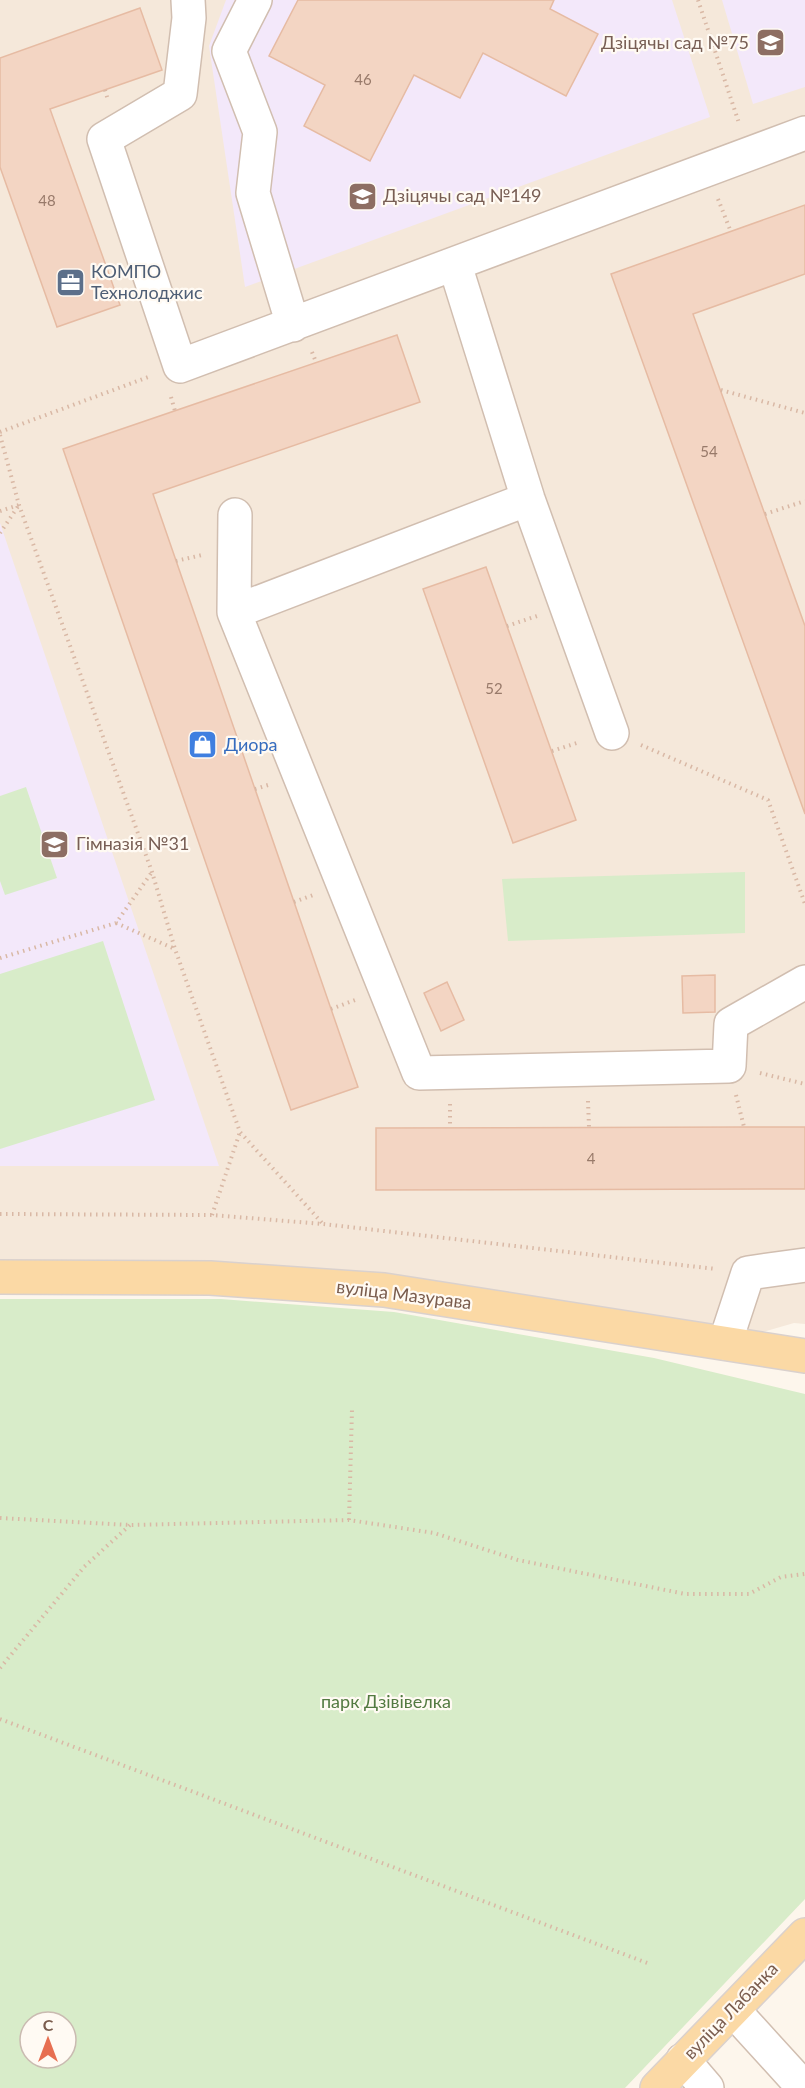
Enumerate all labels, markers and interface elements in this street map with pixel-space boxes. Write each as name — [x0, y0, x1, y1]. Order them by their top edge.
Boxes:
school or university icon: Дзіцячы сад №75 — [754, 27, 786, 59]
place label: Дзіцячы сад №75 — [601, 31, 749, 53]
house number: 46 — [354, 70, 372, 88]
school or university icon: Дзіцячы сад №149 — [346, 180, 378, 212]
place label: Дзіцячы сад №149 — [383, 184, 542, 206]
house number: 48 — [38, 191, 56, 209]
place label: КОМПО Технолоджис — [91, 260, 203, 303]
office icon: КОМПО Технолоджис — [54, 266, 86, 298]
house number: 54 — [700, 442, 718, 460]
house number: 52 — [485, 679, 503, 697]
shop icon: Диора — [187, 729, 219, 761]
place label: Диора — [224, 733, 278, 755]
school or university icon: Гімназія №31 — [39, 828, 71, 860]
place label: Гімназія №31 — [76, 832, 189, 854]
house number: 4 — [587, 1149, 596, 1167]
street label: вуліца Мазурава — [335, 1275, 473, 1313]
park label: парк Дзівівелка — [321, 1690, 451, 1712]
street label: вуліца Лабанка — [679, 1957, 782, 2063]
north arrow — [18, 2010, 78, 2070]
text: С — [43, 2015, 54, 2034]

